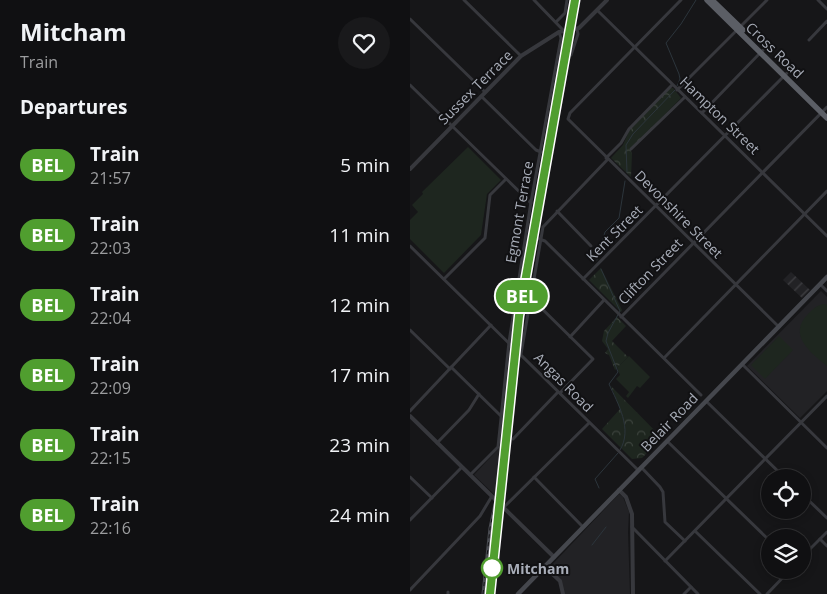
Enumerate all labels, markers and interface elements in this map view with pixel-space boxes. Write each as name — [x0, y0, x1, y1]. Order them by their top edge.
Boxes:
text: Mitcham — [20, 15, 127, 48]
button: heart — [338, 17, 390, 69]
street label: Cross Road — [742, 18, 808, 82]
street label: Sussex Terrace — [434, 46, 516, 128]
text: Train — [20, 51, 58, 73]
street label: Hampton Street — [676, 72, 764, 158]
text: Departures — [20, 94, 127, 120]
text: Train — [90, 141, 139, 167]
text: 5 min — [340, 152, 390, 178]
text: BEL — [31, 153, 64, 177]
street label: Egmont Terrace — [501, 159, 537, 265]
street label: Devonshire Street — [631, 166, 727, 262]
text: 21:57 — [90, 167, 131, 189]
street label: Kent Street — [582, 201, 646, 265]
text: Train — [90, 211, 139, 237]
text: 11 min — [329, 222, 390, 248]
text: BEL — [31, 223, 64, 247]
street label: Clifton Street — [614, 234, 686, 308]
text: 22:03 — [90, 237, 131, 259]
line badge: BEL — [493, 280, 551, 312]
text: Train — [90, 281, 139, 307]
text: BEL — [506, 284, 538, 308]
text: 12 min — [329, 292, 390, 318]
text: BEL — [31, 293, 64, 317]
text: 22:04 — [90, 307, 131, 329]
street label: Angas Road — [530, 348, 598, 416]
text: Train — [90, 351, 139, 377]
text: 17 min — [329, 362, 390, 388]
text: BEL — [31, 363, 64, 387]
text: 22:09 — [90, 377, 131, 399]
street label: Belair Road — [636, 389, 702, 455]
text: Train — [90, 421, 139, 447]
text: 23 min — [329, 432, 390, 458]
text: BEL — [31, 433, 64, 457]
text: 22:15 — [90, 447, 131, 469]
map controls — [761, 469, 811, 579]
button: locate — [761, 469, 811, 519]
text: Train — [90, 491, 139, 517]
text: 24 min — [329, 502, 390, 528]
text: BEL — [31, 503, 64, 527]
text: 22:16 — [90, 517, 131, 539]
button: layers — [761, 529, 811, 579]
marker: Mitcham — [481, 557, 503, 579]
place label: Mitcham — [507, 559, 569, 578]

